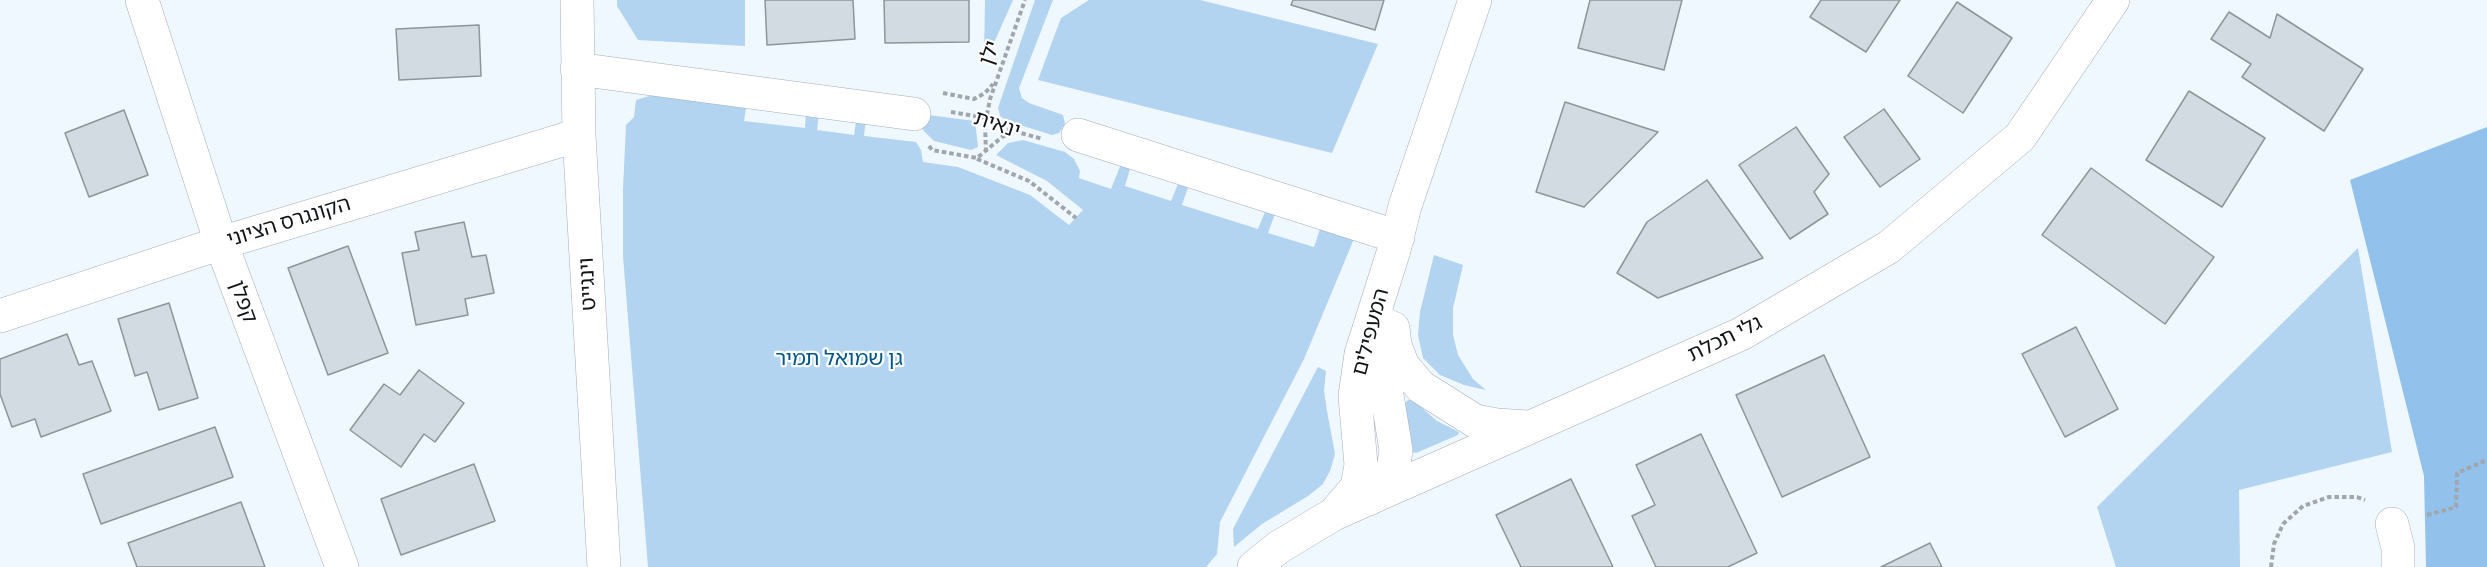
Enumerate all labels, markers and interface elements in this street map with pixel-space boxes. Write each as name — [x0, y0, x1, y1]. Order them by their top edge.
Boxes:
street label: ילן — [974, 38, 1006, 68]
street label: ינאית — [971, 106, 1023, 144]
street label: הקונגרס הציוני — [224, 191, 354, 253]
street label: וינגייט — [574, 257, 602, 311]
street label: קפלן — [224, 277, 262, 327]
street label: המעפילים — [1347, 286, 1395, 378]
street label: גלי תכלת — [1684, 310, 1766, 368]
park label: גן שמואל תמיר — [775, 346, 903, 372]

